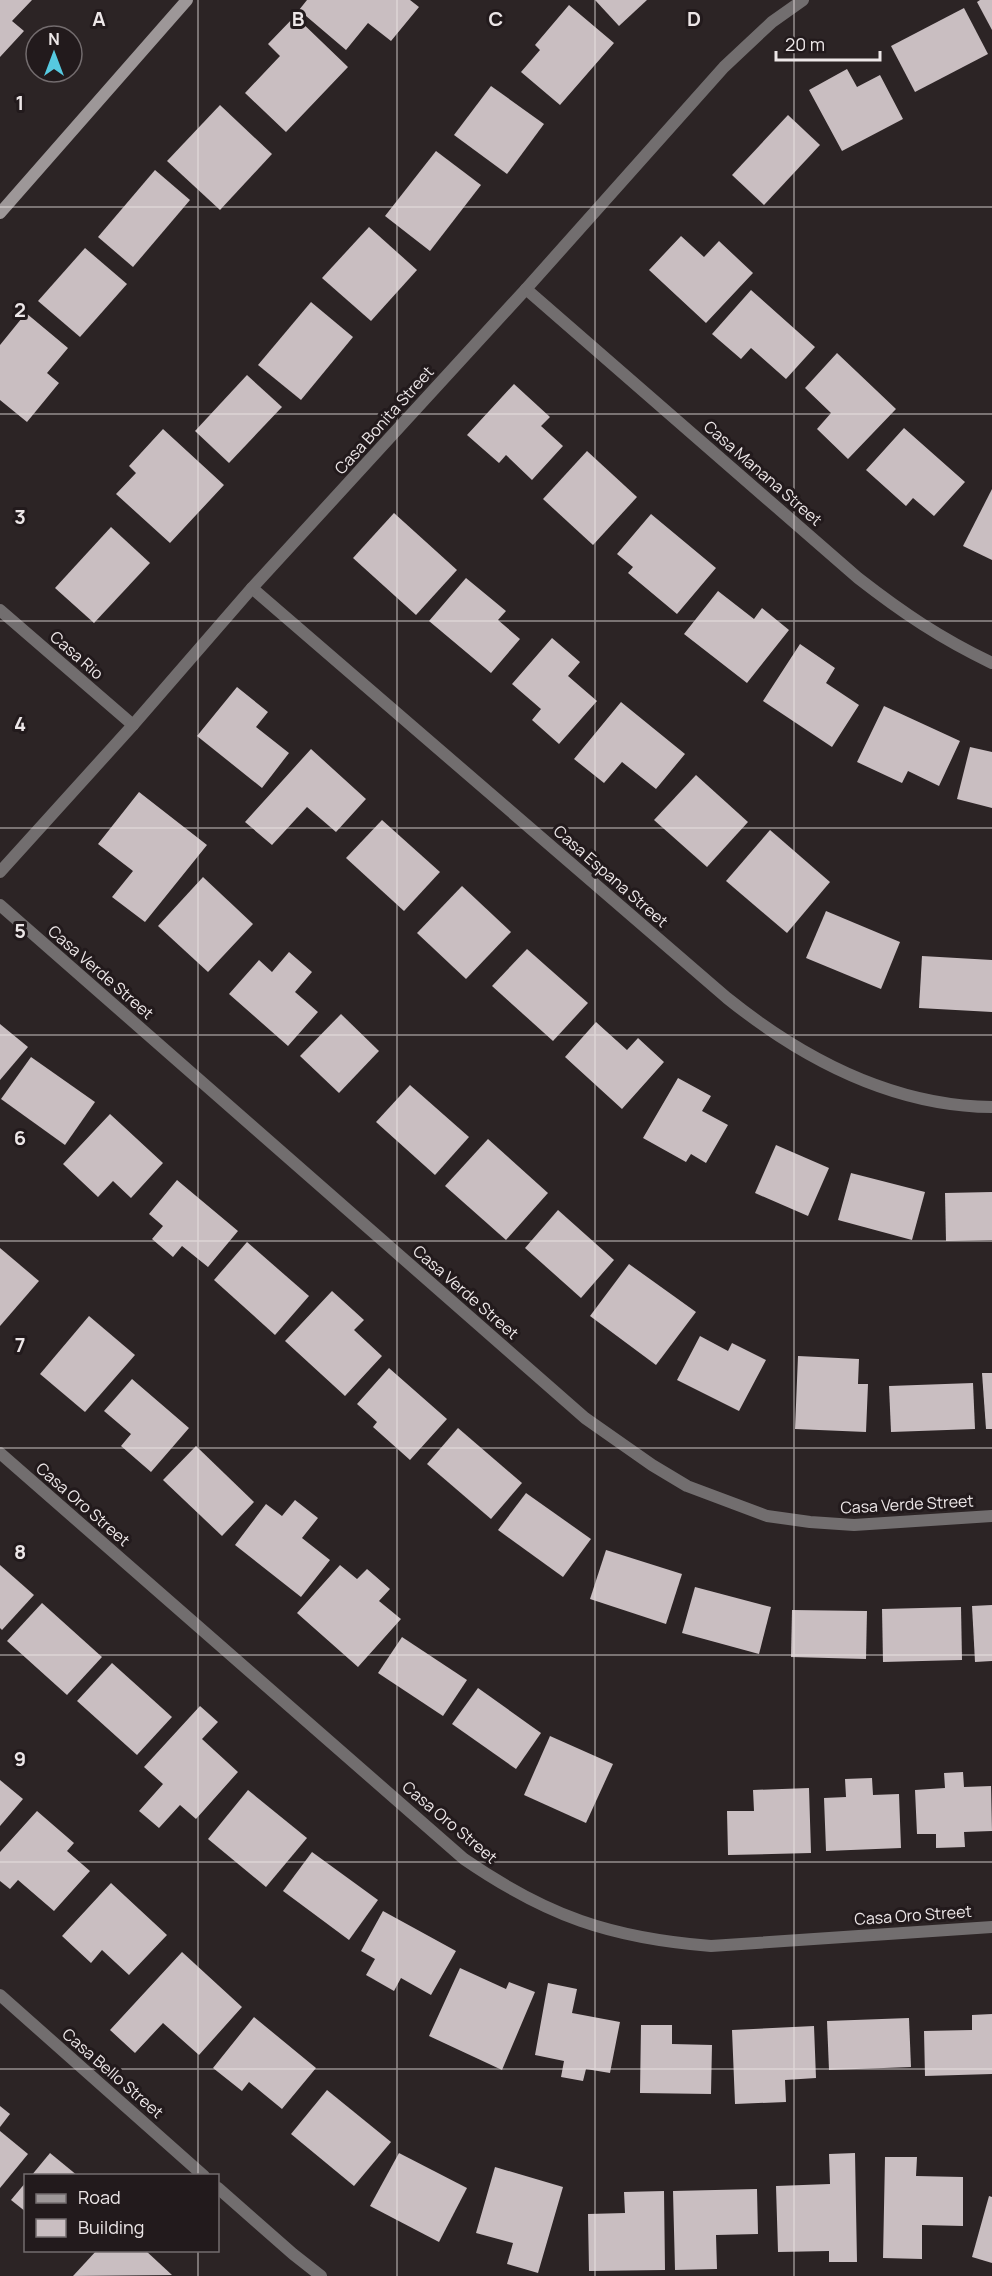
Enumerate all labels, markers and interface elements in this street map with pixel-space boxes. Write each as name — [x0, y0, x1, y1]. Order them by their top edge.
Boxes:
text: A — [92, 5, 106, 32]
text: B — [292, 5, 305, 32]
text: C — [489, 5, 503, 32]
text: D — [687, 5, 701, 32]
north arrow — [24, 24, 84, 84]
scale bar — [776, 24, 880, 62]
text: N — [48, 28, 60, 50]
text: 20 m — [785, 32, 825, 56]
text: 1 — [16, 89, 24, 116]
text: 2 — [14, 296, 26, 323]
street label: Casa Bonita Street — [329, 361, 439, 479]
street label: Casa Manana Street — [699, 415, 827, 531]
text: 3 — [14, 503, 26, 530]
street label: Casa Rio — [46, 626, 108, 684]
text: 4 — [14, 710, 26, 737]
street label: Casa Espana Street — [549, 820, 673, 932]
text: 5 — [14, 917, 26, 944]
street label: Casa Verde Street — [43, 920, 159, 1024]
text: 6 — [14, 1124, 26, 1151]
street label: Casa Verde Street — [408, 1240, 524, 1344]
text: 7 — [15, 1331, 25, 1358]
street label: Casa Oro Street — [31, 1457, 135, 1551]
street label: Casa Verde Street — [840, 1490, 974, 1518]
text: 8 — [14, 1538, 26, 1565]
text: 9 — [14, 1745, 26, 1772]
street label: Casa Oro Street — [398, 1776, 502, 1868]
street label: Casa Oro Street — [854, 1900, 972, 1930]
street label: Casa Bello Street — [58, 2023, 168, 2123]
legend — [24, 2174, 219, 2252]
text: Road — [78, 2185, 121, 2209]
text: Building — [78, 2215, 144, 2239]

